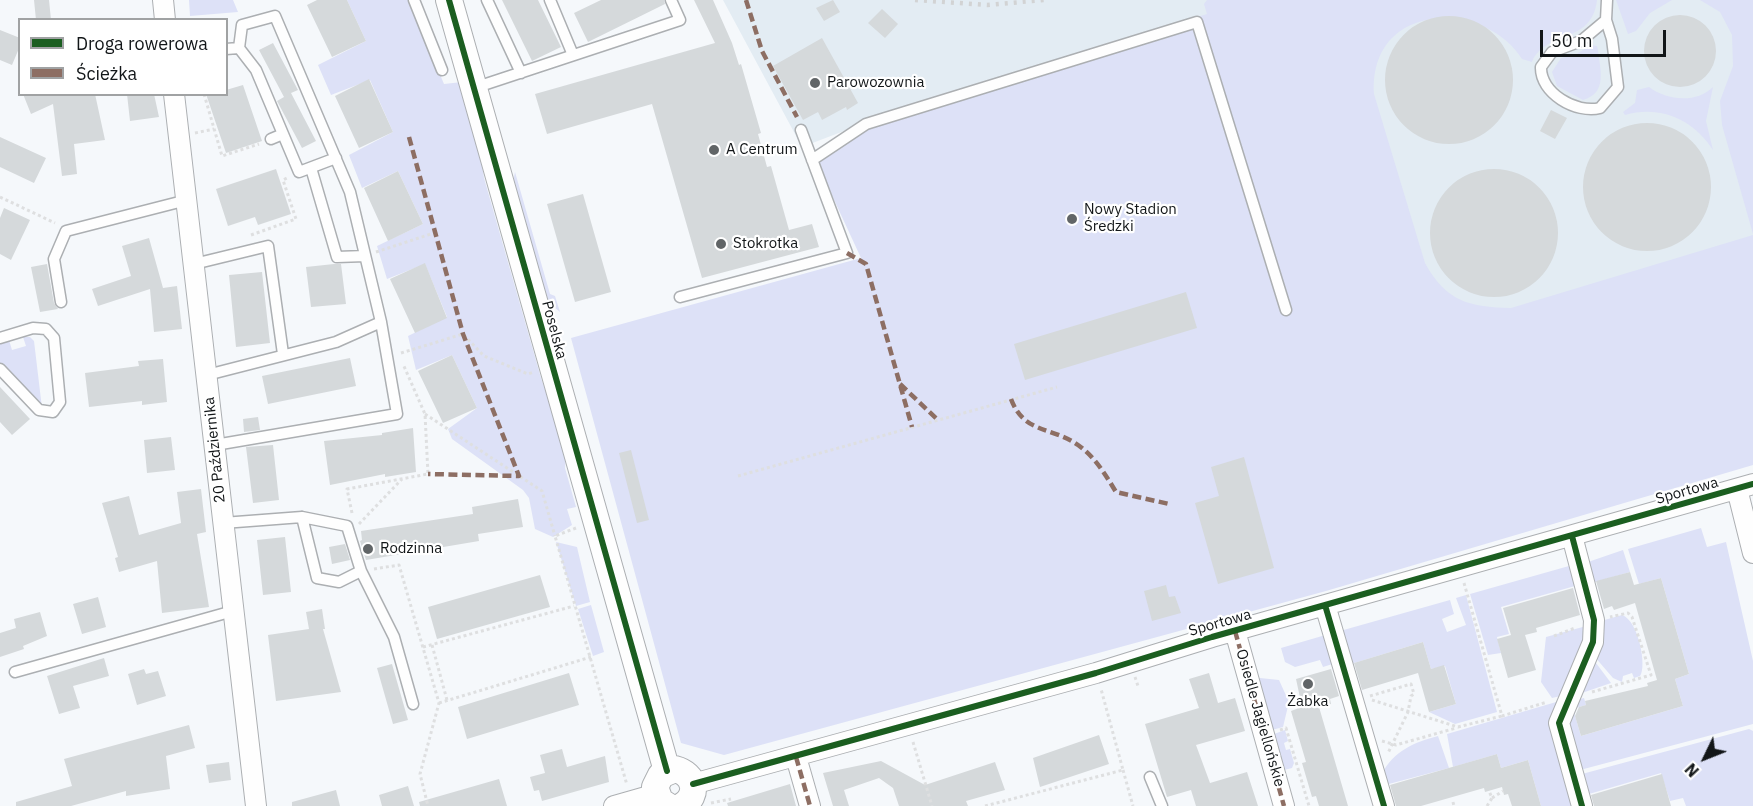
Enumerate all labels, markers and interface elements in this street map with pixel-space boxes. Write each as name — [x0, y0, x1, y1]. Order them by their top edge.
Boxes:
legend — [18, 18, 228, 96]
scale bar — [1543, 18, 1669, 56]
text: 50 m — [1551, 29, 1593, 52]
text: Droga rowerowa — [76, 32, 208, 55]
text: Ścieżka — [76, 62, 137, 85]
place label: Parowozownia — [827, 74, 924, 92]
marker: Parowozownia — [808, 76, 822, 90]
place label: A Centrum — [726, 141, 798, 159]
marker: A Centrum — [707, 143, 721, 157]
place label: Nowy Stadion Średzki — [1084, 201, 1177, 236]
marker: Nowy Stadion Średzki — [1065, 212, 1079, 226]
place label: Stokrotka — [733, 235, 798, 253]
marker: Stokrotka — [714, 237, 728, 251]
street label: Poselska — [538, 299, 570, 361]
street label: 20 Października — [200, 396, 230, 504]
street label: Sportowa — [1654, 473, 1720, 509]
place label: Rodzinna — [380, 540, 442, 558]
marker: Rodzinna — [361, 542, 375, 556]
street label: Sportowa — [1187, 605, 1253, 641]
street label: Osiedle Jagiellońskie — [1232, 647, 1288, 789]
marker: Żabka — [1301, 677, 1315, 691]
place label: Żabka — [1287, 693, 1329, 711]
north arrow — [1675, 728, 1735, 788]
text: N — [1681, 759, 1703, 781]

